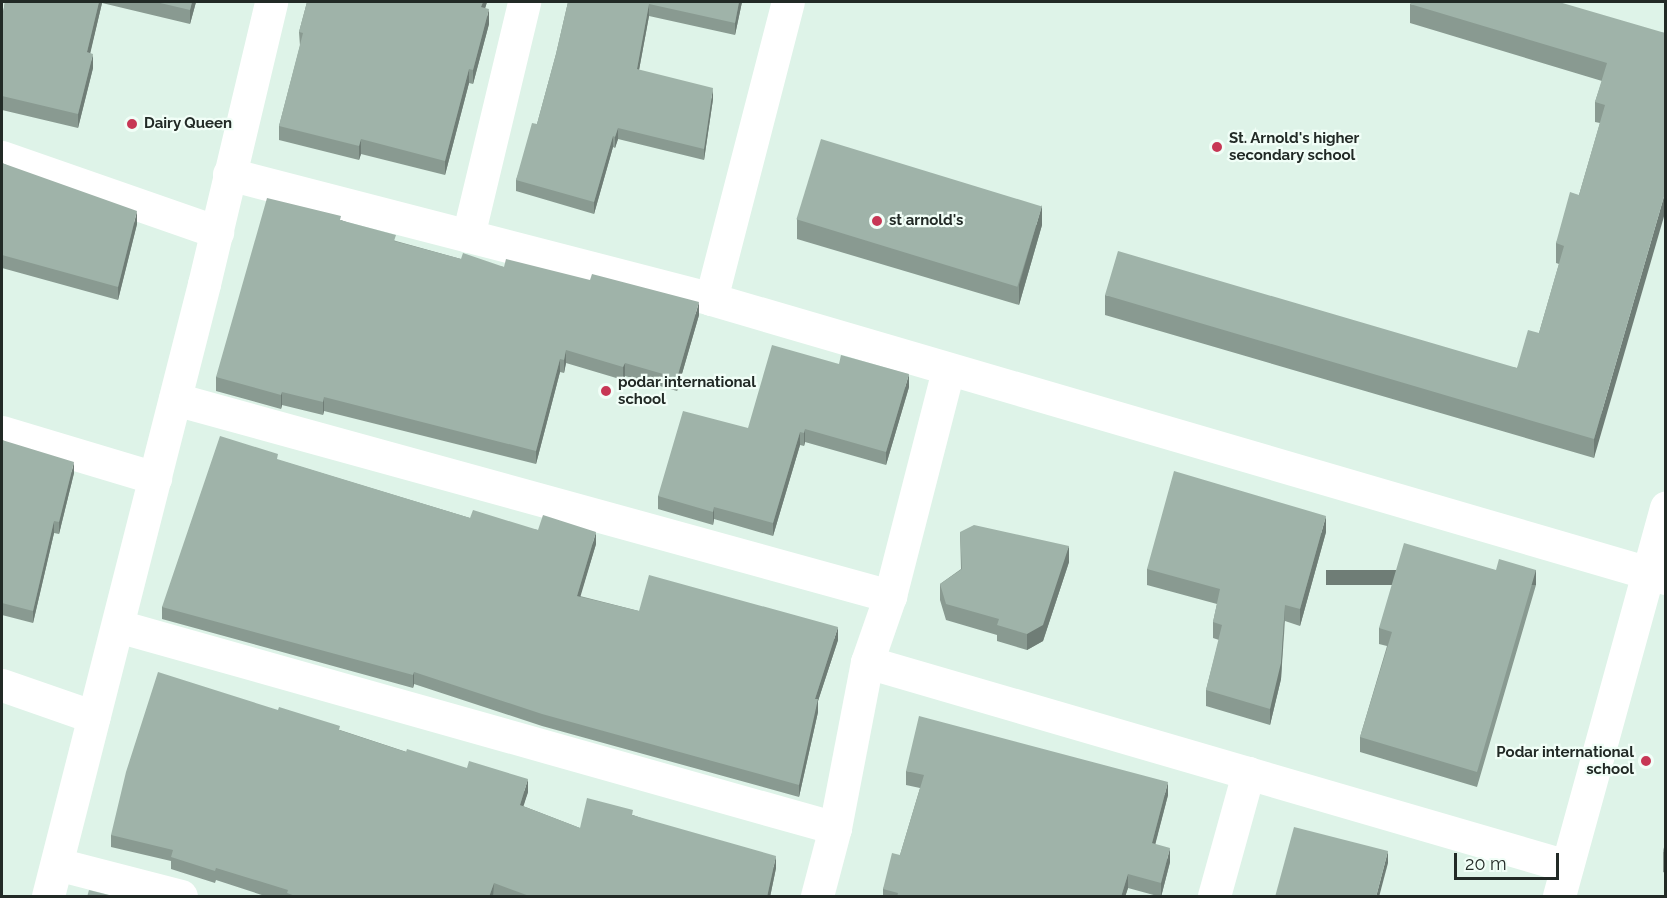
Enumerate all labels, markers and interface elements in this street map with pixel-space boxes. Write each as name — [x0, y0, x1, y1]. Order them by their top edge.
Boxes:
place label: Dairy Queen — [144, 115, 232, 133]
marker: Dairy Queen — [125, 117, 139, 131]
place label: St. Arnold's higher secondary school — [1229, 129, 1360, 164]
marker: St. Arnold's higher secondary school — [1210, 140, 1224, 154]
place label: st arnold's — [889, 212, 964, 230]
marker: st arnold's — [870, 214, 884, 228]
place label: podar international school — [618, 373, 756, 408]
marker: podar international school — [599, 384, 613, 398]
place label: Podar international school — [1496, 743, 1634, 778]
marker: Podar international school — [1639, 754, 1653, 768]
scale bar — [1457, 841, 1562, 879]
text: 20 m — [1465, 853, 1507, 874]

